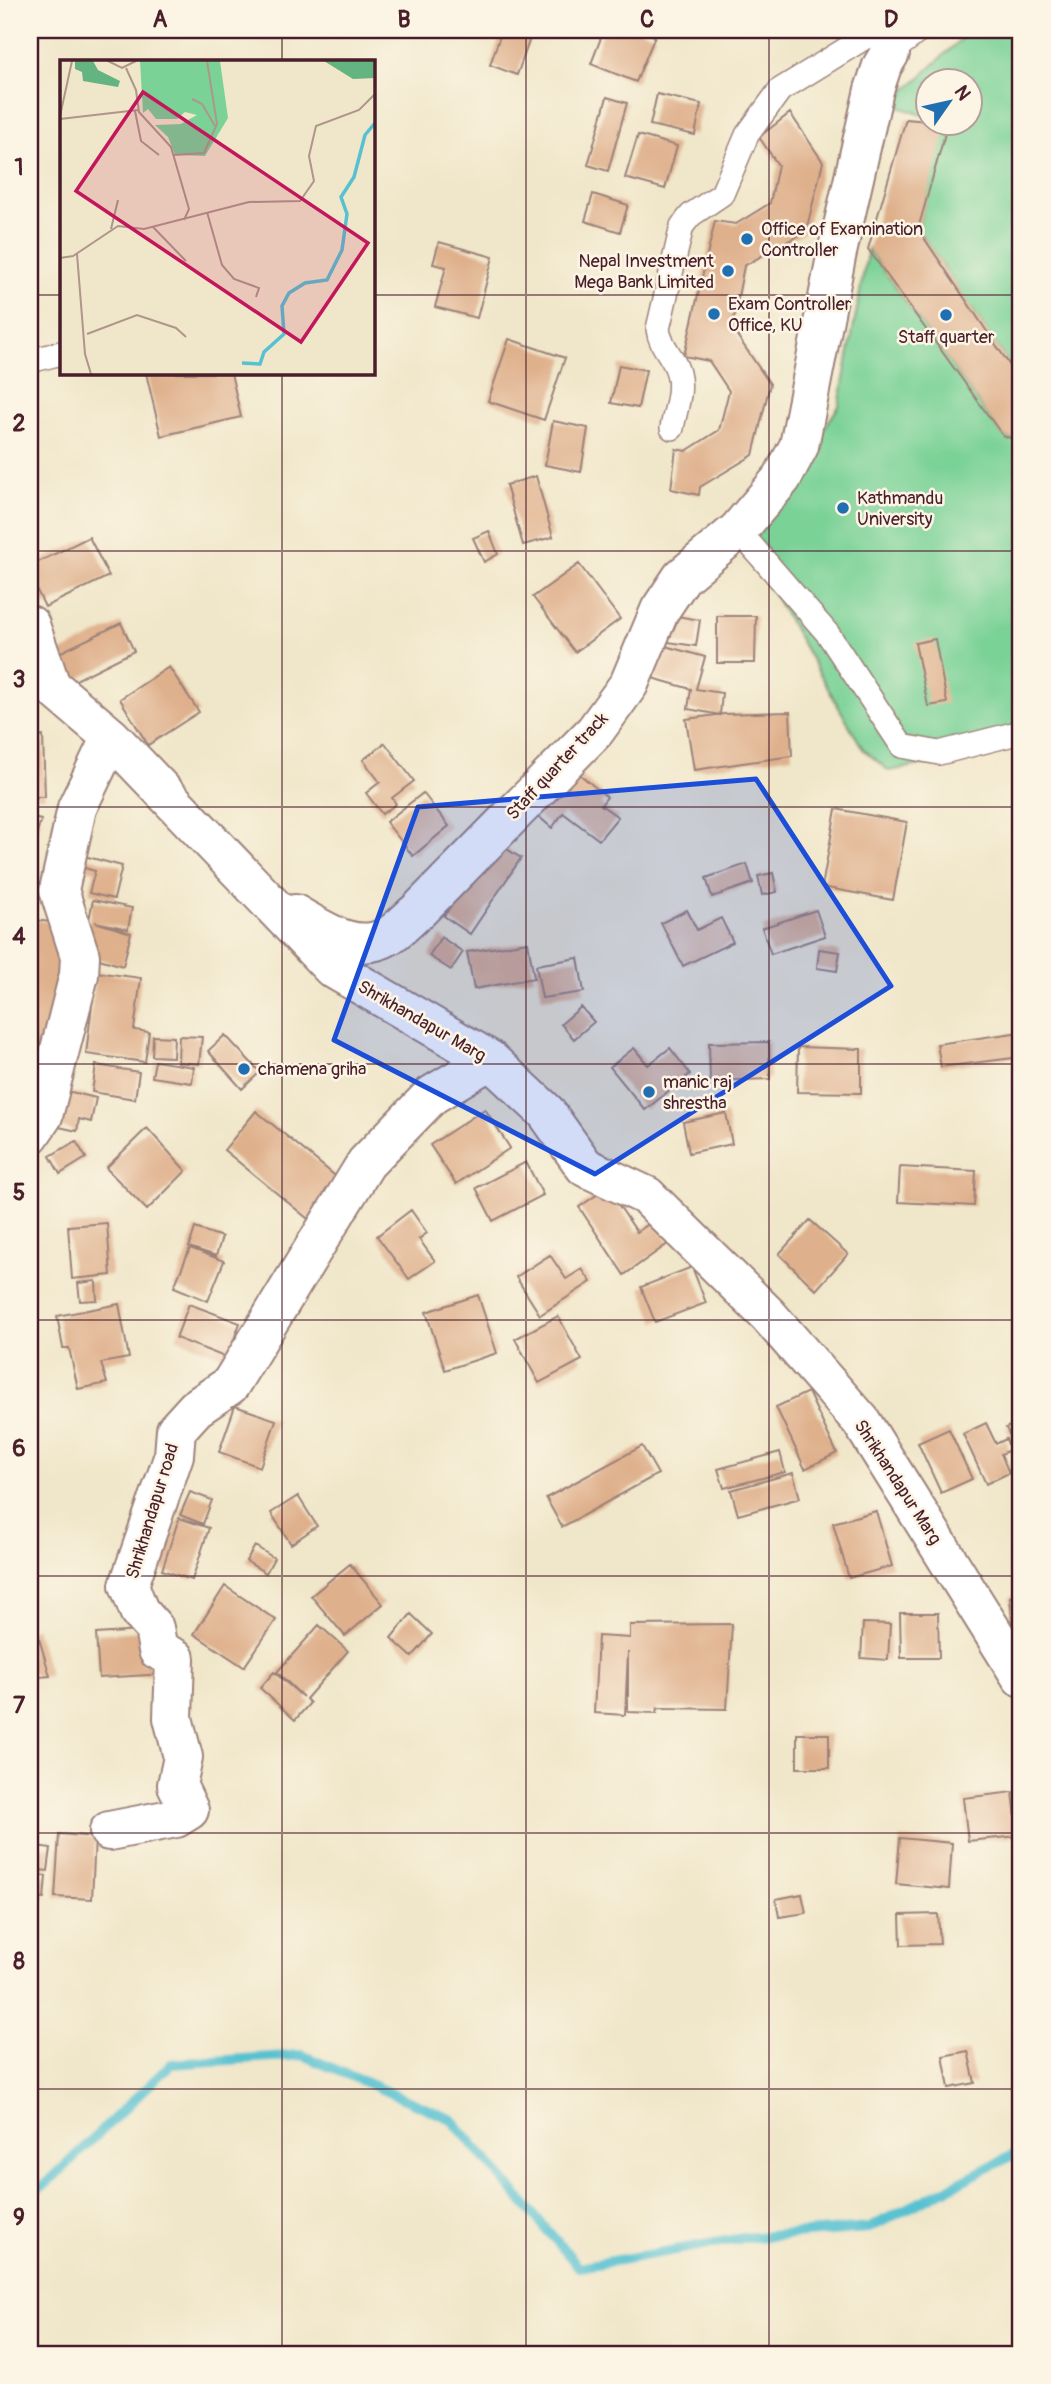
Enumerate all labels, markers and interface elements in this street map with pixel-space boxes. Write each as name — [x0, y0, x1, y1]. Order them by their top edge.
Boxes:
text: A — [153, 5, 168, 34]
text: B — [397, 5, 411, 34]
text: C — [640, 5, 654, 34]
text: D — [884, 5, 898, 34]
inset map — [60, 60, 374, 374]
north arrow — [914, 66, 984, 136]
text: N — [949, 81, 976, 105]
text: 1 — [15, 153, 24, 182]
place label: Office of Examination Controller — [761, 218, 923, 262]
marker: Office of Examination Controller — [739, 231, 755, 247]
place label: Nepal Investment Mega Bank Limited — [574, 250, 715, 294]
marker: Nepal Investment Mega Bank Limited — [720, 263, 736, 279]
place label: Exam Controller Office, KU — [728, 293, 852, 337]
marker: Exam Controller Office, KU — [706, 306, 722, 322]
marker: Staff quarter — [938, 307, 954, 323]
place label: Staff quarter — [898, 326, 995, 349]
text: 2 — [13, 409, 26, 438]
place label: Kathmandu University — [857, 487, 943, 531]
marker: Kathmandu University — [835, 500, 851, 516]
text: 3 — [13, 665, 25, 694]
street label: Staff quarter track — [501, 707, 614, 825]
text: 4 — [12, 922, 26, 951]
street label: Shrikhandapur Marg — [353, 975, 490, 1067]
place label: chamena griha — [258, 1058, 366, 1081]
marker: chamena griha — [236, 1061, 252, 1077]
place label: manic raj shrestha — [663, 1071, 732, 1115]
marker: manic raj shrestha — [641, 1084, 657, 1100]
text: 5 — [13, 1178, 25, 1207]
street label: Shrikhandapur Marg — [849, 1415, 947, 1549]
text: 6 — [12, 1434, 26, 1463]
street label: Shrikhandapur road — [121, 1441, 184, 1582]
text: 7 — [13, 1691, 26, 1720]
text: 8 — [13, 1947, 25, 1976]
text: 9 — [13, 2203, 25, 2232]

